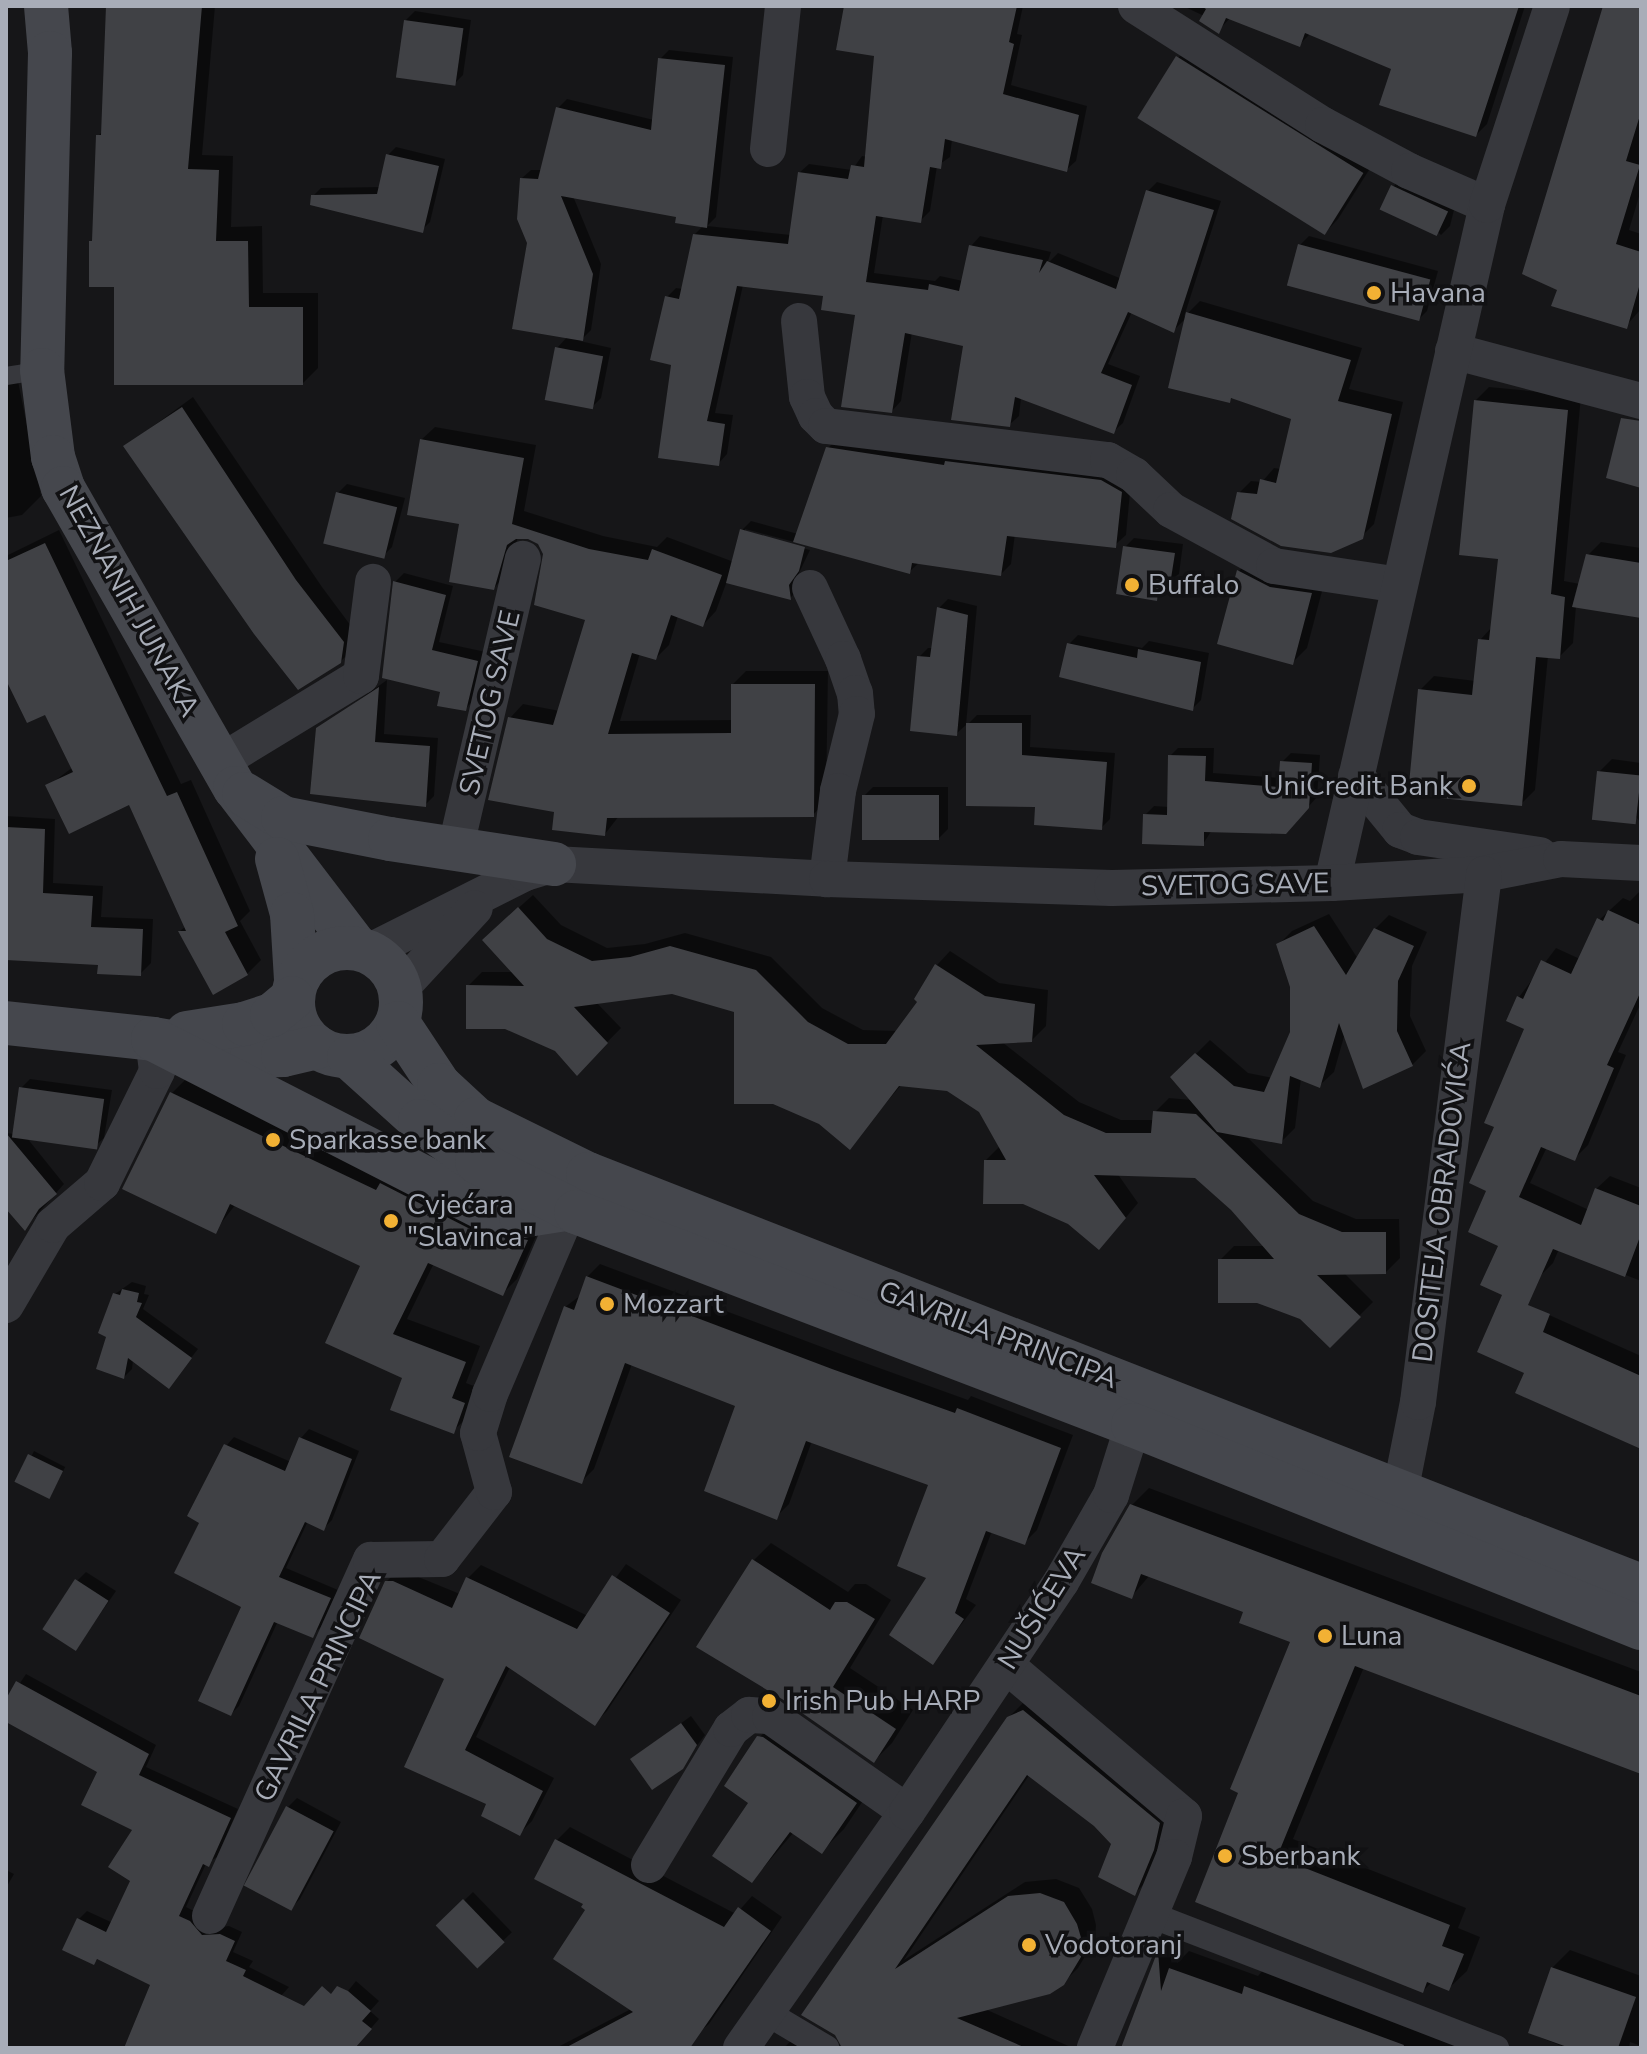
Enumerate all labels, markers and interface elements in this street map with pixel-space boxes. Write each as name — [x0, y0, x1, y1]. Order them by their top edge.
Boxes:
place label: Havana — [1390, 276, 1486, 310]
marker: Havana — [1365, 284, 1383, 302]
street label: NEZNANIH JUNAKA — [52, 480, 206, 722]
place label: Buffalo — [1148, 568, 1239, 602]
marker: Buffalo — [1123, 576, 1141, 594]
street label: SVETOG SAVE — [452, 607, 528, 799]
place label: UniCredit Bank — [1263, 769, 1453, 803]
marker: UniCredit Bank — [1460, 777, 1478, 795]
street label: SVETOG SAVE — [1141, 867, 1329, 903]
street label: DOSITEJA OBRADOVIĆA — [1406, 1040, 1478, 1364]
place label: Sparkasse bank — [289, 1123, 486, 1157]
marker: Sparkasse bank — [264, 1131, 282, 1149]
place label: Cvjećara "Slavinca" — [407, 1188, 534, 1254]
marker: Cvjećara "Slavinca" — [382, 1212, 400, 1230]
street label: GAVRILA PRINCIPA — [874, 1274, 1122, 1396]
place label: Mozzart — [623, 1287, 724, 1321]
marker: Mozzart — [598, 1295, 616, 1313]
street label: NUŠIĆEVA — [991, 1540, 1093, 1676]
street label: GAVRILA PRINCIPA — [247, 1565, 389, 1807]
place label: Luna — [1341, 1619, 1402, 1653]
marker: Luna — [1316, 1627, 1334, 1645]
place label: Irish Pub HARP — [785, 1684, 980, 1718]
marker: Irish Pub HARP — [760, 1692, 778, 1710]
place label: Sberbank — [1241, 1839, 1361, 1873]
marker: Sberbank — [1216, 1847, 1234, 1865]
place label: Vodotoranj — [1045, 1928, 1182, 1962]
marker: Vodotoranj — [1020, 1936, 1038, 1954]

